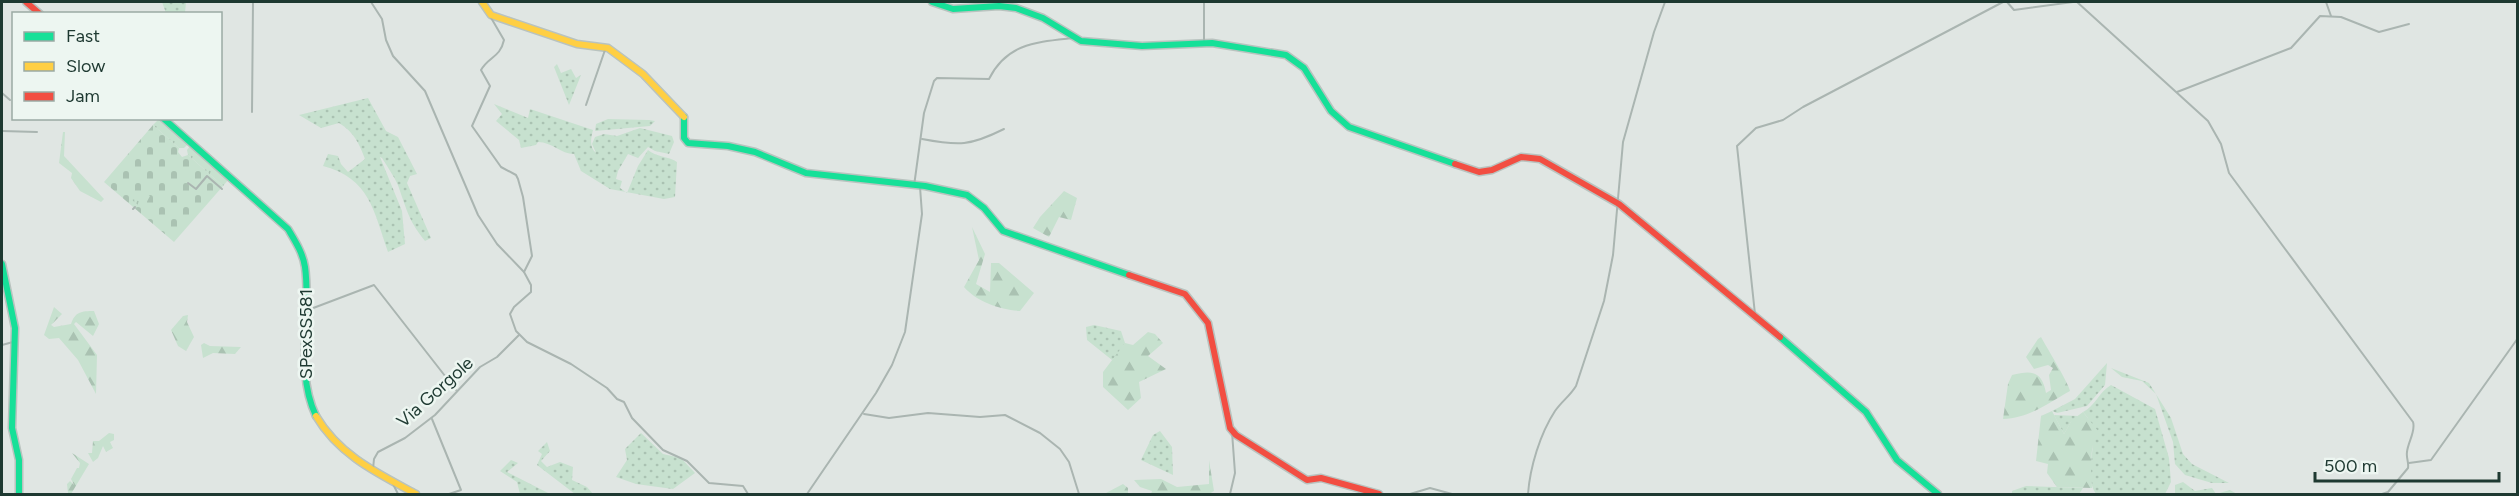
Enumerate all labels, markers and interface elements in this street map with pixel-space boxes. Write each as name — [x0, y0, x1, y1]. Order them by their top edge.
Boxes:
legend — [12, 12, 222, 120]
text: Fast — [66, 25, 100, 47]
text: Slow — [66, 55, 105, 77]
text: Jam — [66, 85, 100, 107]
street label: SPexSS581 — [295, 289, 317, 379]
street label: Via Gorgole — [392, 352, 478, 432]
scale bar — [2315, 445, 2500, 483]
text: 500 m — [2324, 455, 2377, 477]

